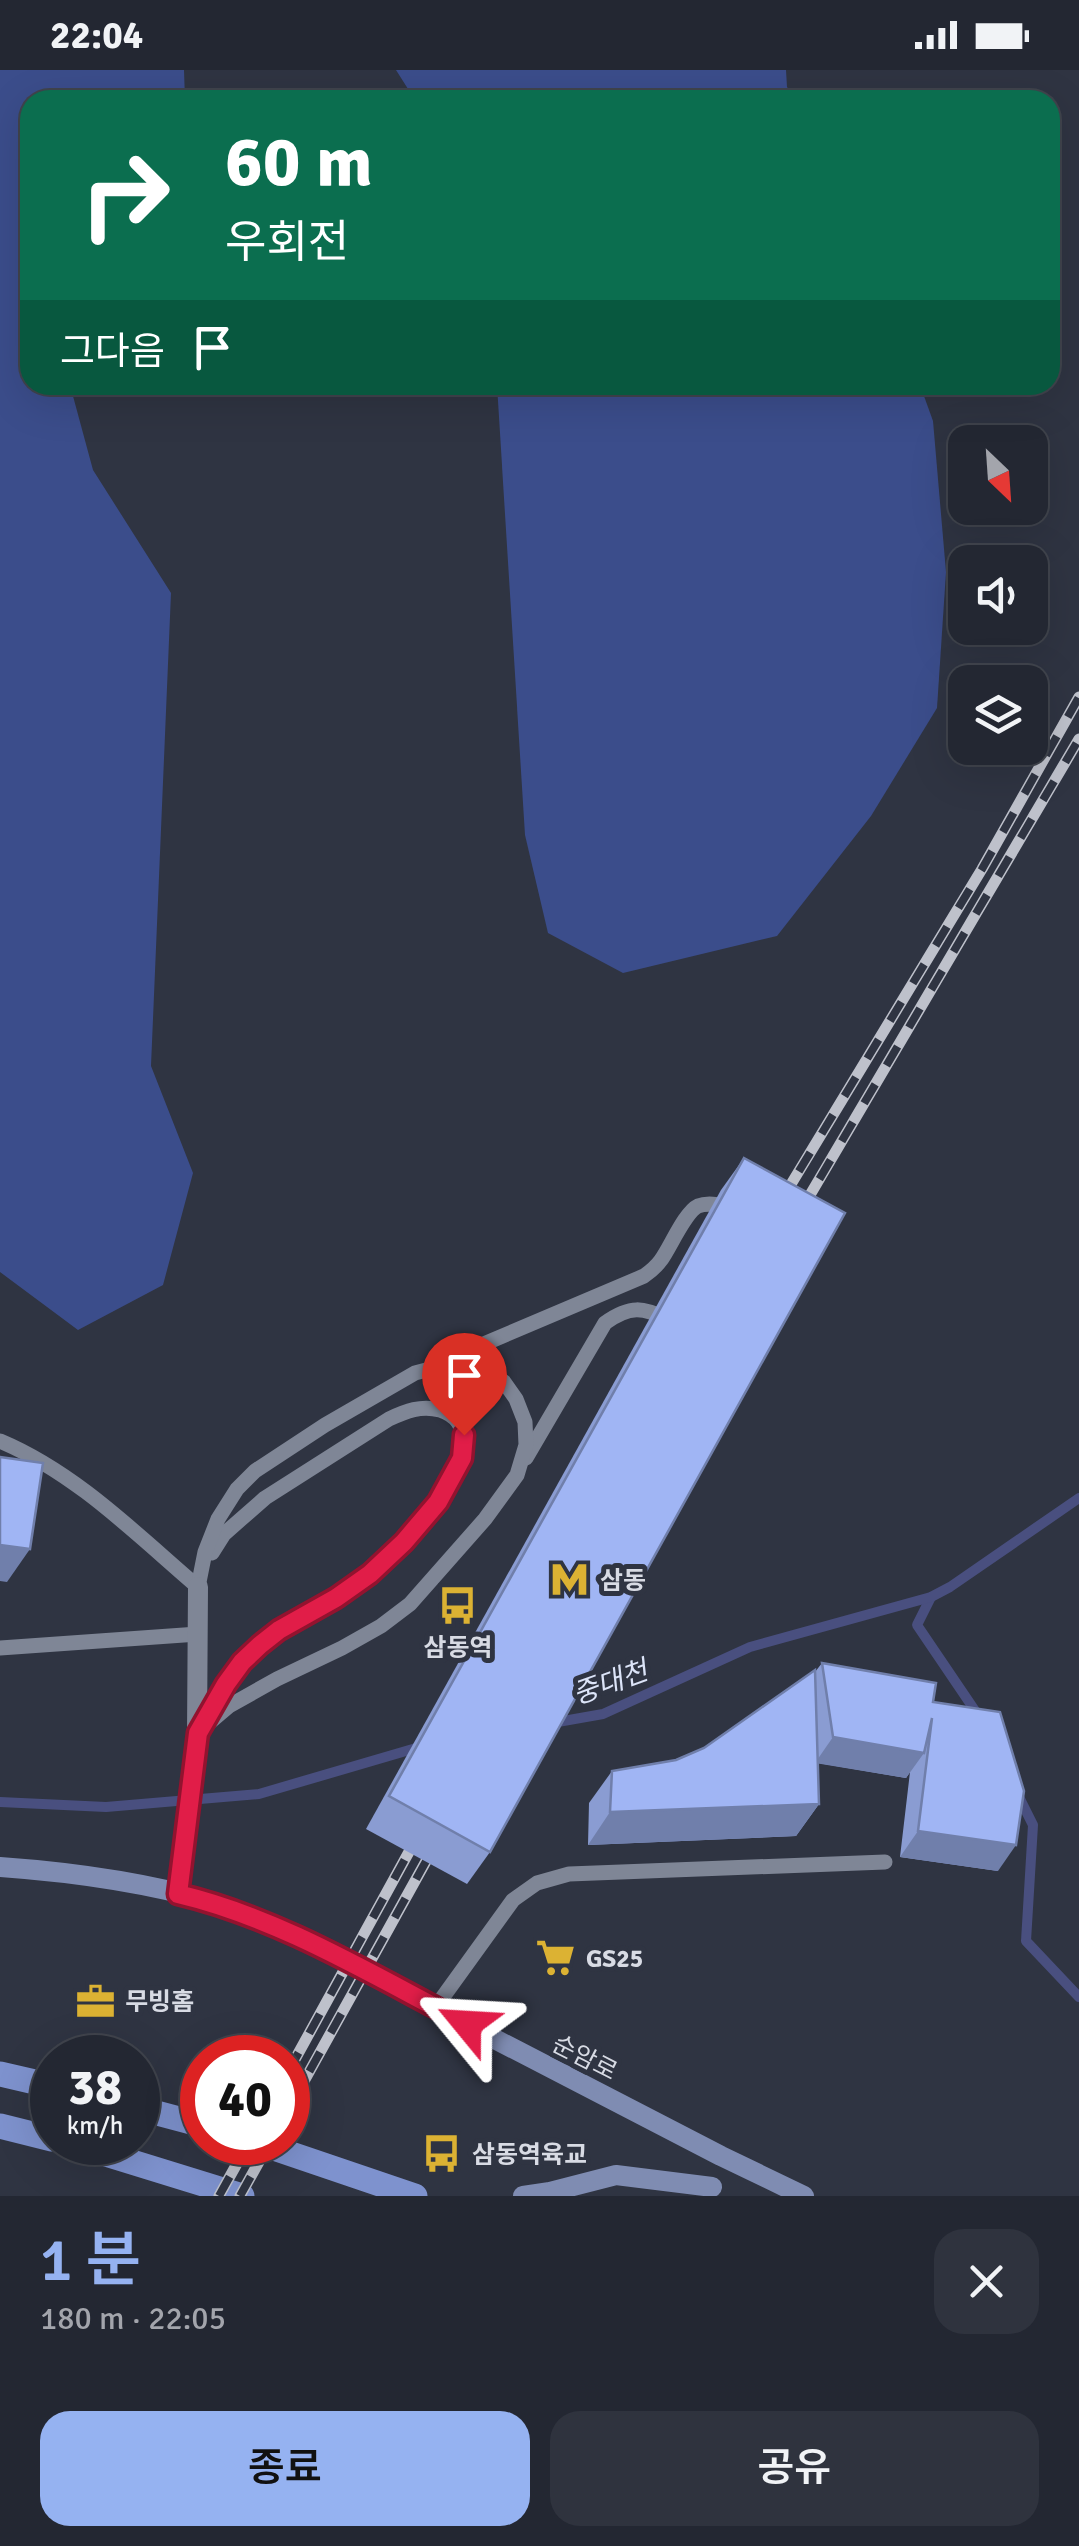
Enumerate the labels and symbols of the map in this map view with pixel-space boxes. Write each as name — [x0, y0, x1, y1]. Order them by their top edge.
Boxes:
north arrow — [948, 425, 1048, 525]
pin — [422, 1333, 507, 1436]
metro station icon: 삼동 — [549, 1559, 591, 1601]
place label: 삼동 — [600, 1565, 646, 1596]
bus stop icon: 삼동역 — [437, 1585, 479, 1627]
place label: 삼동역 — [423, 1632, 493, 1663]
water label: 중대천 — [568, 1653, 656, 1712]
supermarket icon: GS25 — [535, 1937, 577, 1979]
place label: GS25 — [586, 1943, 643, 1974]
position arrow — [415, 1972, 519, 2076]
office icon: 무빙홈 — [74, 1980, 116, 2022]
place label: 무빙홈 — [125, 1986, 194, 2017]
street label: 순암로 — [547, 2028, 623, 2087]
speed limit sign: 40 — [180, 2035, 310, 2165]
bus stop icon: 삼동역육교 — [421, 2133, 463, 2175]
place label: 삼동역육교 — [472, 2139, 587, 2170]

